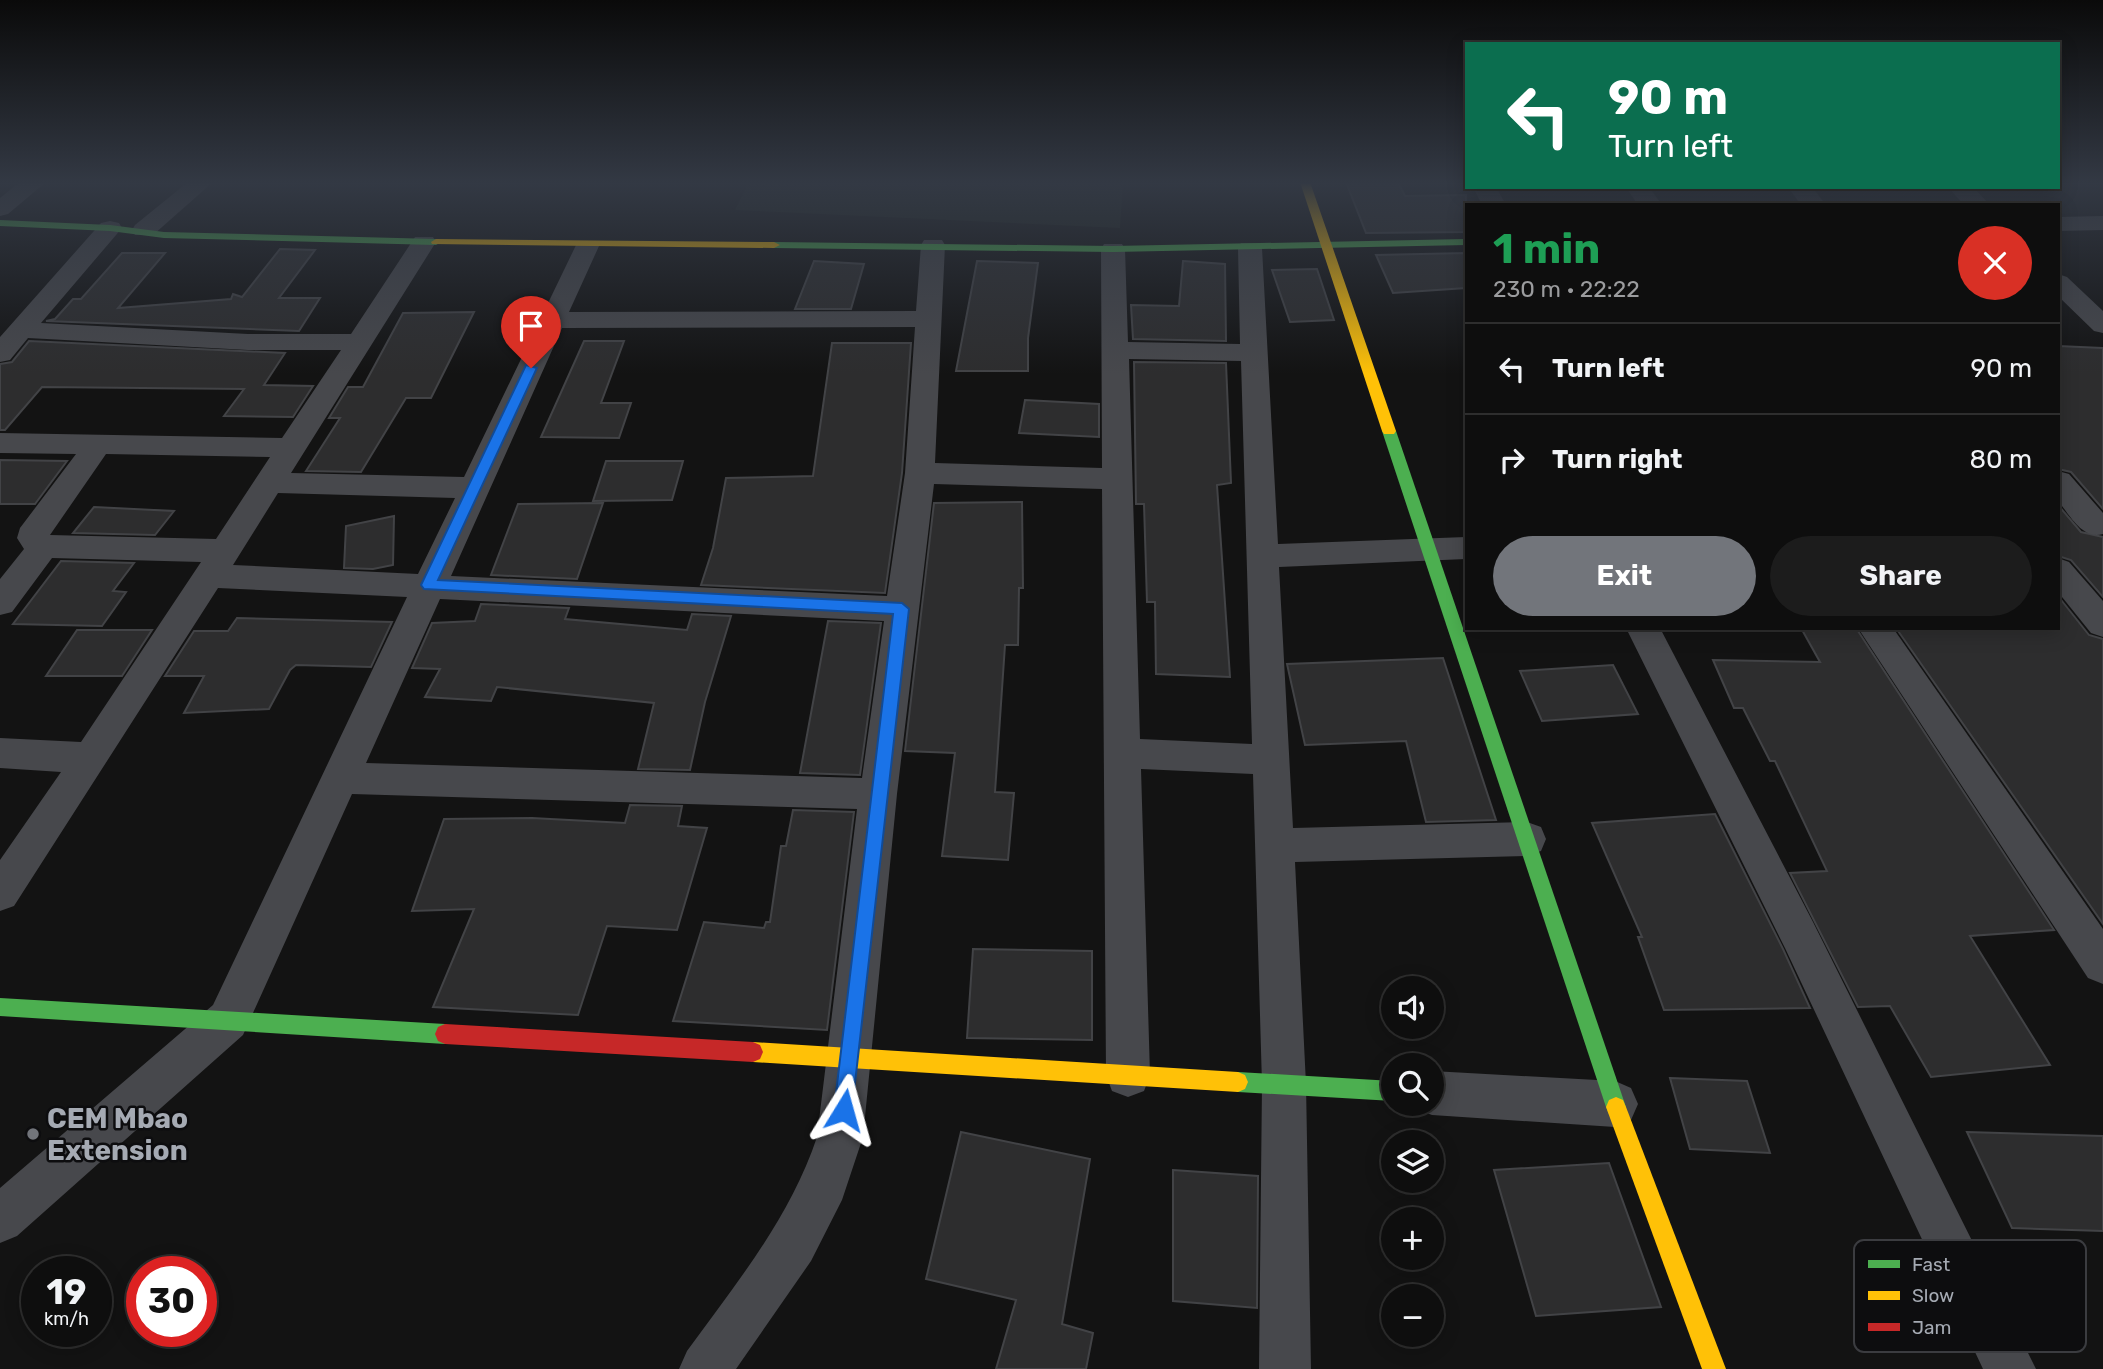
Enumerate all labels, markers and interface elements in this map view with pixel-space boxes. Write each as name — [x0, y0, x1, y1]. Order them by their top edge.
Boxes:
text: 90 m — [1608, 68, 1728, 126]
icon: left — [1493, 70, 1584, 161]
text: Turn left — [1608, 127, 1733, 165]
text: 1 min — [1493, 224, 1600, 274]
button: close — [1958, 226, 2032, 300]
text: 230 m · 22:22 — [1493, 275, 1640, 303]
pin — [501, 296, 561, 368]
icon: arrive — [512, 307, 550, 345]
icon: left — [1493, 350, 1531, 388]
text: Turn left — [1552, 353, 1664, 384]
text: 90 m — [1971, 353, 2032, 384]
icon: right — [1493, 441, 1531, 479]
text: Turn right — [1552, 444, 1682, 475]
text: 80 m — [1969, 444, 2032, 475]
button: Exit — [1493, 536, 1756, 616]
button: Share — [1770, 536, 2032, 616]
map controls — [1381, 976, 1444, 1347]
button: sound — [1381, 976, 1444, 1039]
button: search — [1381, 1053, 1444, 1116]
position arrow — [807, 1073, 881, 1147]
place label: CEM Mbao Extension — [47, 1102, 188, 1167]
marker: CEM Mbao Extension — [25, 1126, 41, 1142]
button: layers — [1381, 1130, 1444, 1193]
button: + — [1381, 1207, 1444, 1270]
legend — [1854, 1240, 2086, 1352]
text: Fast — [1912, 1253, 1951, 1276]
speed limit sign: 30 — [126, 1256, 217, 1347]
text: 19 — [47, 1271, 86, 1313]
button: − — [1381, 1284, 1444, 1347]
text: Slow — [1912, 1284, 1954, 1307]
text: km/h — [44, 1308, 89, 1330]
text: Jam — [1912, 1316, 1951, 1339]

